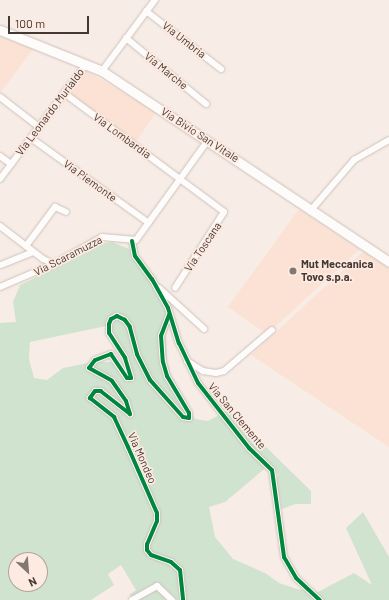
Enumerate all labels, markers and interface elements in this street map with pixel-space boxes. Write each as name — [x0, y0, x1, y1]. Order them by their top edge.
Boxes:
scale bar — [10, 8, 91, 34]
text: 100 m — [15, 16, 45, 30]
street label: Via Umbria — [160, 19, 208, 61]
street label: Via Marche — [142, 50, 190, 92]
street label: Via Leonardo Murialdo — [13, 66, 87, 158]
street label: Via Bivio San Vitale — [158, 105, 242, 165]
street label: Via Lombardia — [90, 111, 154, 161]
street label: Via Piemonte — [61, 157, 119, 205]
street label: Via Toscana — [182, 220, 224, 274]
street label: Via Scaramuzza — [32, 233, 104, 279]
place label: Mut Meccanica Tovo s.p.a. — [301, 258, 373, 284]
marker: Mut Meccanica Tovo s.p.a. — [288, 266, 298, 276]
street label: Via San Clemente — [205, 380, 269, 452]
street label: Via Mondeo — [125, 430, 159, 486]
north arrow — [8, 552, 48, 592]
text: N — [27, 575, 39, 590]

